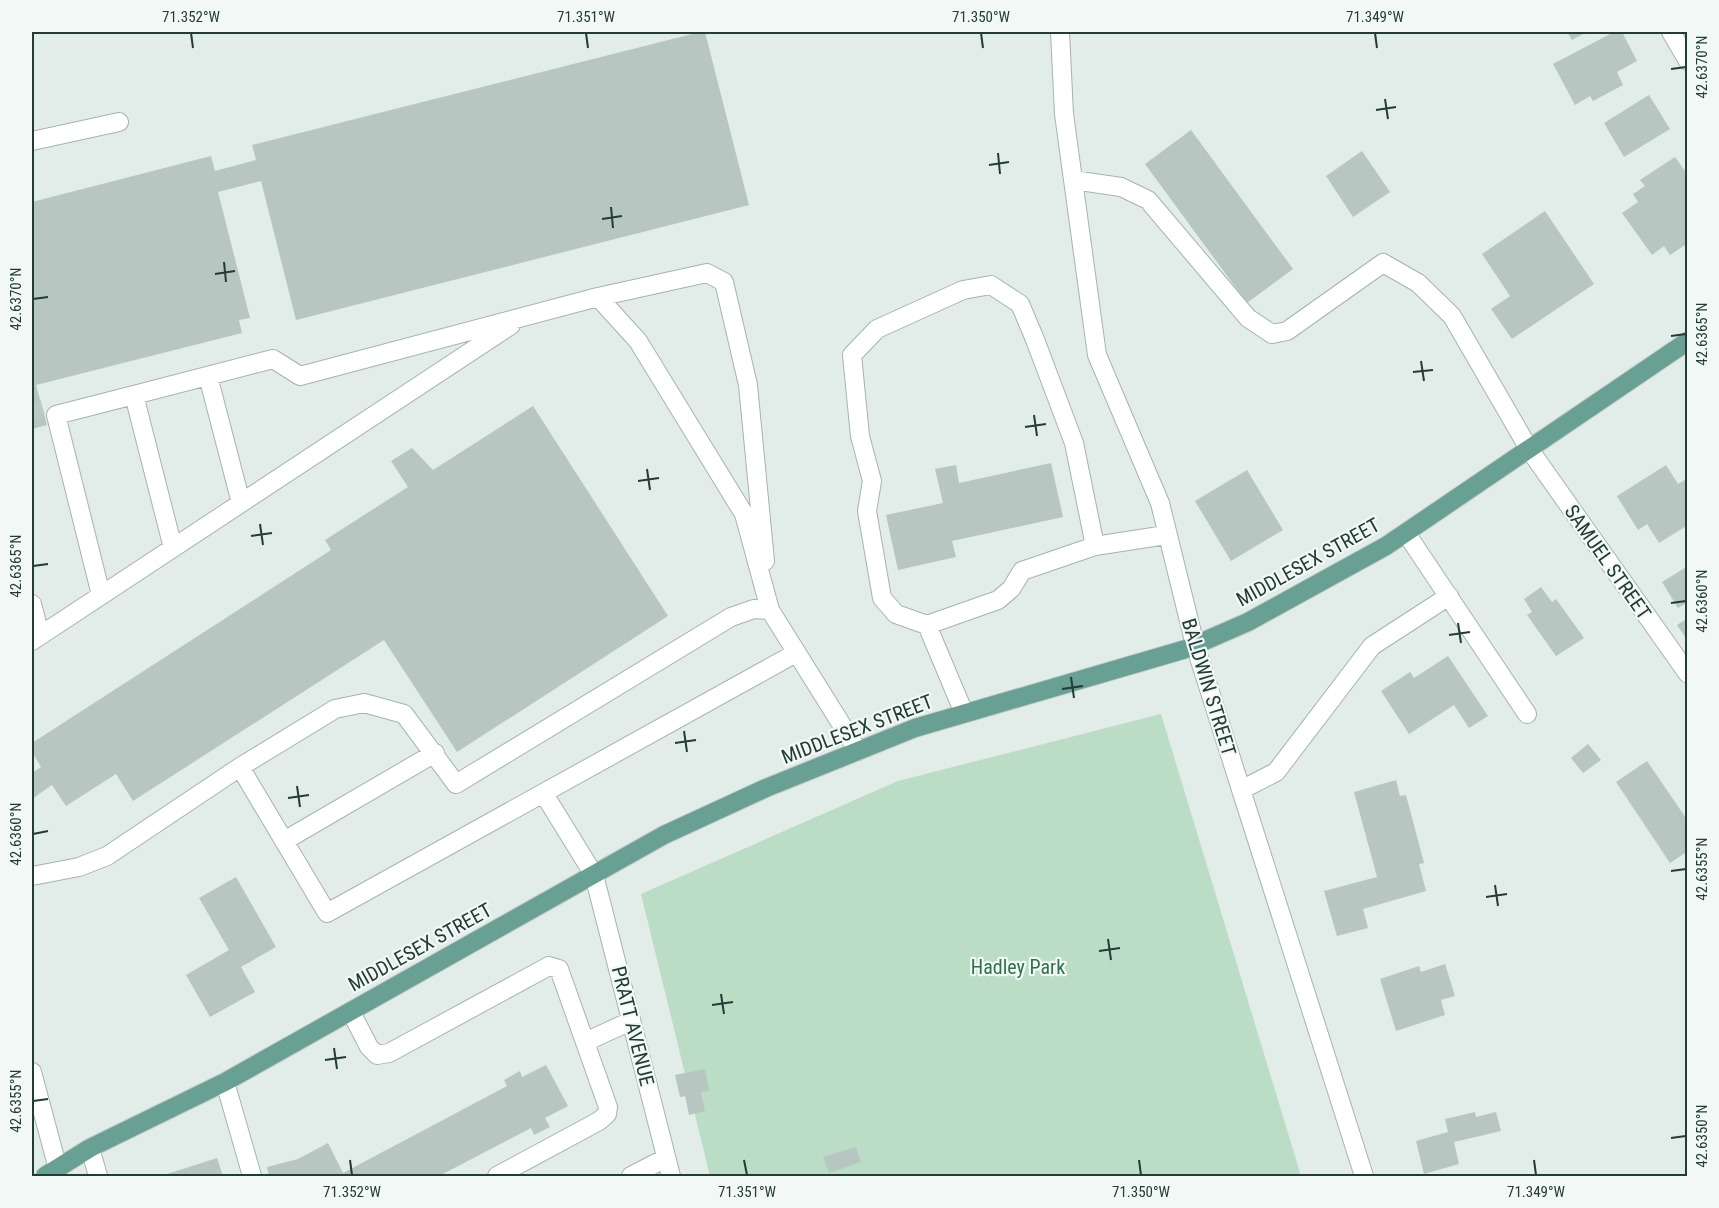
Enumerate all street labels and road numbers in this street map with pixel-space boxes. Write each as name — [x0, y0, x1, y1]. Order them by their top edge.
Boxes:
street label: SAMUEL STREET — [1560, 500, 1656, 624]
street label: MIDDLESEX STREET — [1232, 513, 1384, 611]
street label: BALDWIN STREET — [1177, 615, 1241, 759]
street label: MIDDLESEX STREET — [778, 689, 936, 769]
street label: MIDDLESEX STREET — [344, 898, 496, 996]
street label: PRATT AVENUE — [607, 964, 659, 1088]

